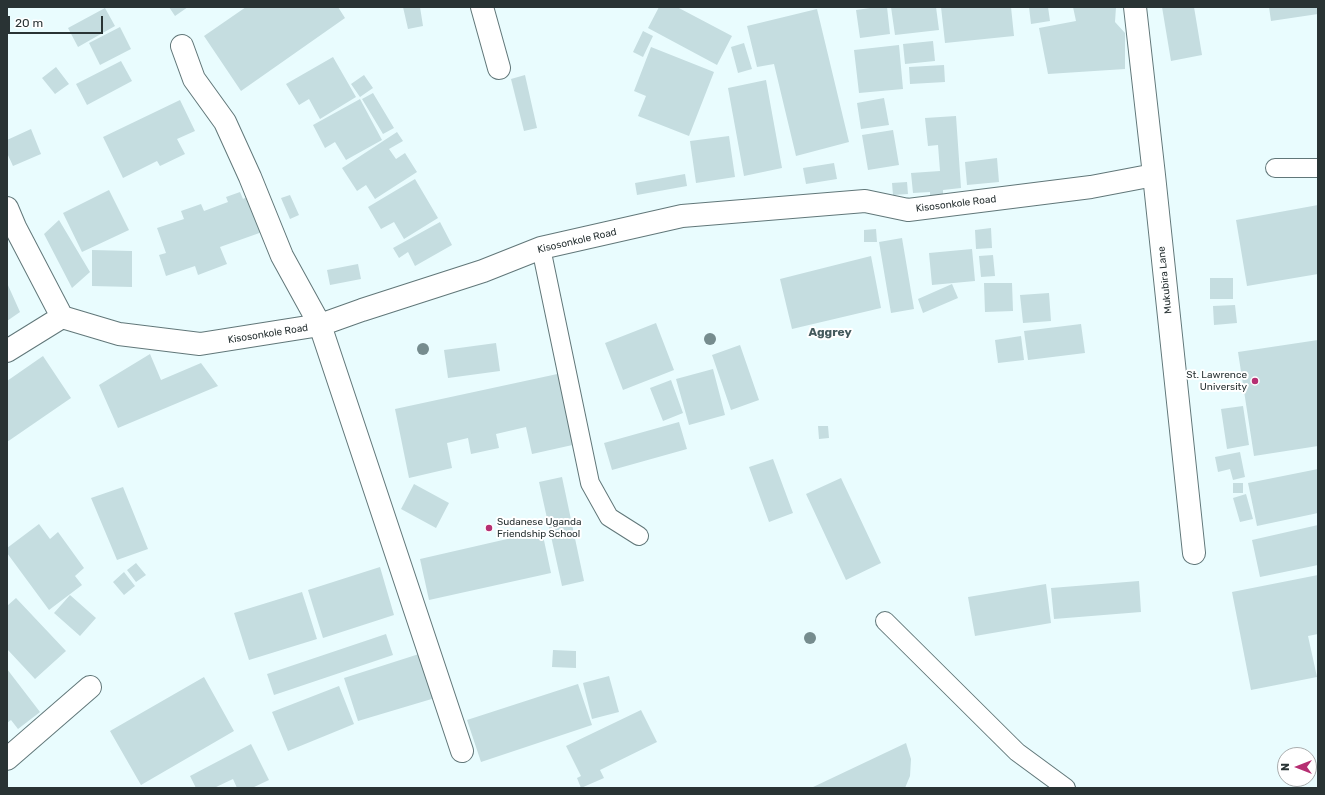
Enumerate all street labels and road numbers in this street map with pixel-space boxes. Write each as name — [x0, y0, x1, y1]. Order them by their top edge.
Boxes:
street label: Kisosonkole Road — [915, 193, 997, 215]
street label: Kisosonkole Road — [536, 226, 618, 256]
street label: Mukubira Lane — [1155, 246, 1175, 314]
street label: Kisosonkole Road — [227, 322, 309, 346]

